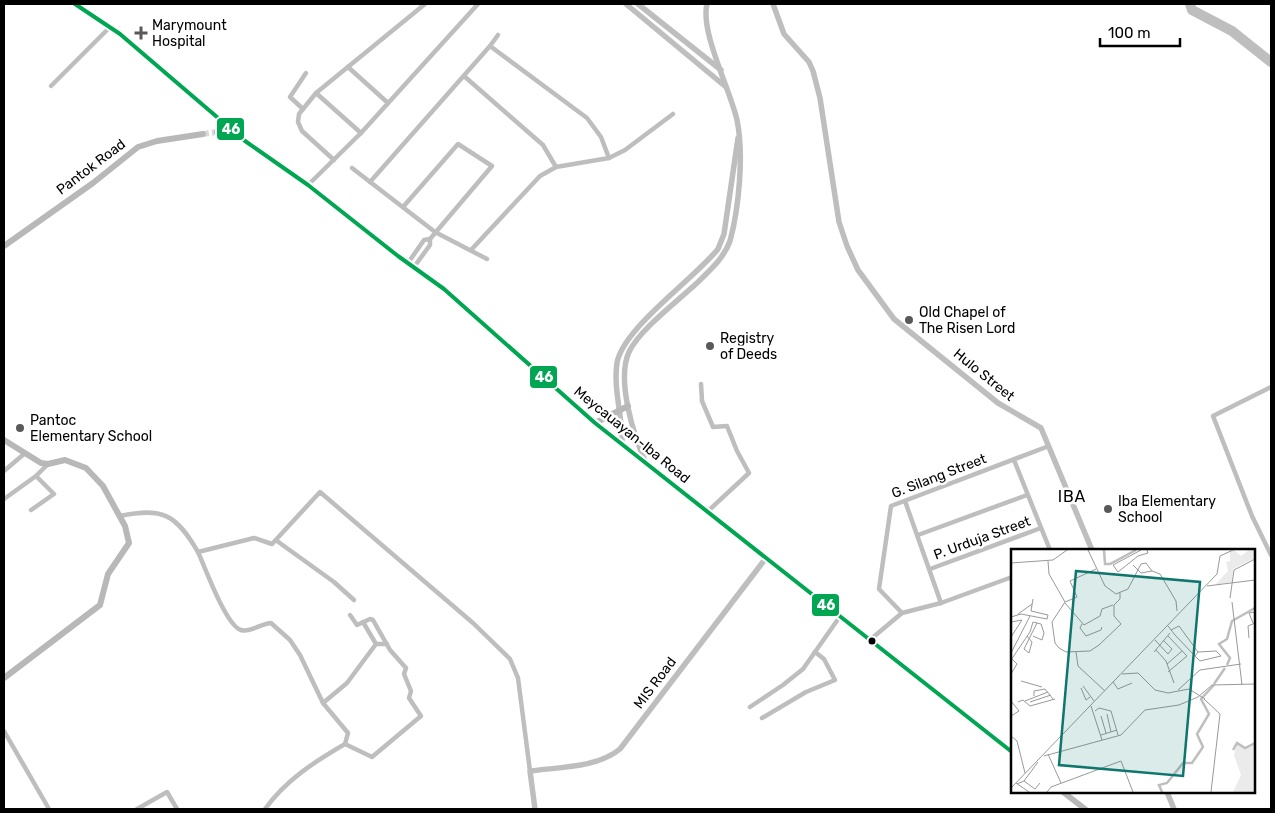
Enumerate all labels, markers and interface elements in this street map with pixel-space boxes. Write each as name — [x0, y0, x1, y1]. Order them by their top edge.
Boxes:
scale bar — [1100, 15, 1180, 47]
place label: Marymount Hospital — [152, 17, 227, 50]
text: 100 m — [1108, 24, 1150, 42]
marker: Marymount Hospital — [134, 26, 148, 40]
line badge: 46 — [216, 117, 245, 141]
text: 46 — [222, 121, 240, 138]
street label: Pantok Road — [53, 135, 129, 199]
place label: Old Chapel of The Risen Lord — [919, 304, 1015, 337]
marker: Old Chapel of The Risen Lord — [903, 314, 915, 326]
place label: Registry of Deeds — [720, 330, 777, 363]
marker: Registry of Deeds — [704, 340, 716, 352]
street label: Hulo Street — [950, 345, 1018, 405]
line badge: 46 — [529, 365, 558, 389]
text: 46 — [535, 369, 553, 386]
street label: Meycauayan-Iba Road — [571, 383, 693, 487]
place label: Pantoc Elementary School — [30, 412, 152, 445]
marker: Pantoc Elementary School — [14, 422, 26, 434]
street label: G. Silang Street — [889, 450, 989, 502]
district label: IBA — [1058, 487, 1086, 506]
place label: Iba Elementary School — [1118, 493, 1216, 526]
marker: Iba Elementary School — [1102, 503, 1114, 515]
street label: P. Urduja Street — [931, 512, 1033, 563]
inset map — [1011, 549, 1255, 793]
line badge: 46 — [811, 593, 840, 617]
text: 46 — [817, 597, 835, 614]
unlabelled marker — [867, 636, 877, 646]
street label: MIS Road — [630, 654, 680, 712]

